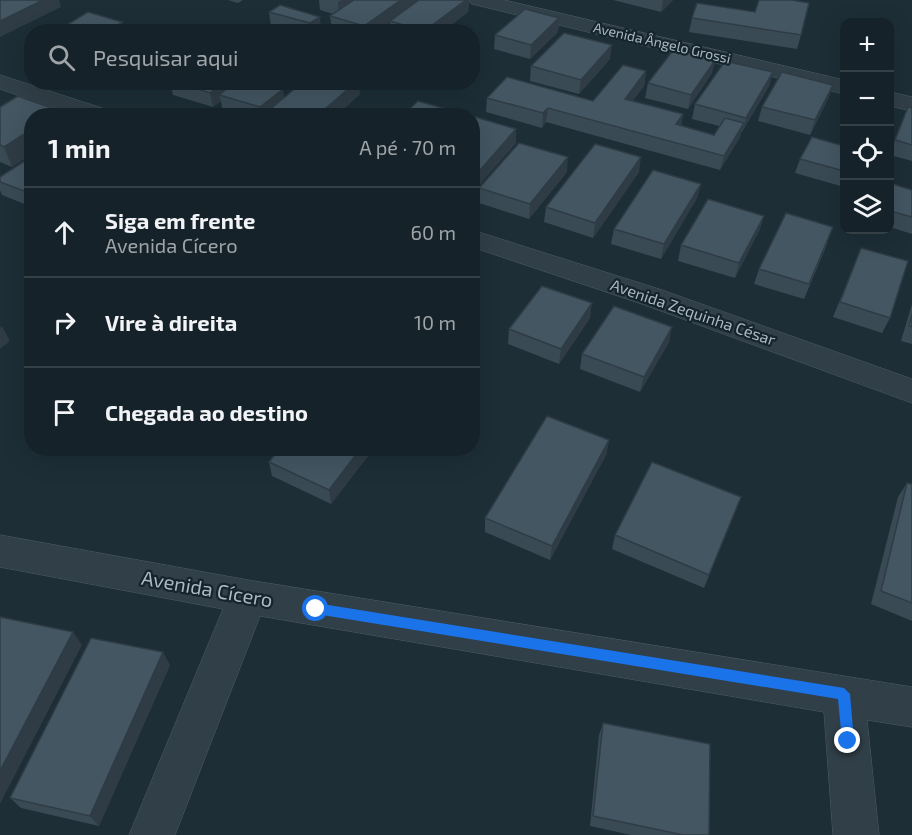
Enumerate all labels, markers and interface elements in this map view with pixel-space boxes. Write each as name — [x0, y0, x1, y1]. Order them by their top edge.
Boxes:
street label: Avenida Ângelo Grossi — [592, 18, 733, 67]
map controls — [840, 18, 894, 234]
button: + — [840, 18, 894, 72]
search box — [24, 24, 480, 90]
icon: search — [45, 41, 78, 74]
text: Pesquisar aqui — [93, 44, 239, 70]
button: − — [840, 72, 894, 126]
button: locate — [840, 126, 894, 180]
text: 1 min — [48, 132, 111, 163]
text: A pé · 70 m — [359, 135, 456, 159]
button: layers — [840, 180, 894, 234]
text: Siga em frente — [105, 207, 255, 233]
icon: ahead — [48, 216, 81, 249]
text: 60 m — [411, 220, 456, 244]
text: Avenida Cícero — [105, 233, 238, 257]
street label: Avenida Zequinha César — [608, 274, 779, 349]
icon: right — [48, 306, 81, 339]
text: Vire à direita — [105, 309, 237, 335]
text: 10 m — [414, 310, 456, 334]
icon: arrive — [48, 396, 81, 429]
text: Chegada ao destino — [105, 399, 308, 425]
street label: Avenida Cícero — [140, 565, 275, 611]
route start — [302, 595, 328, 621]
route end — [834, 727, 860, 753]

